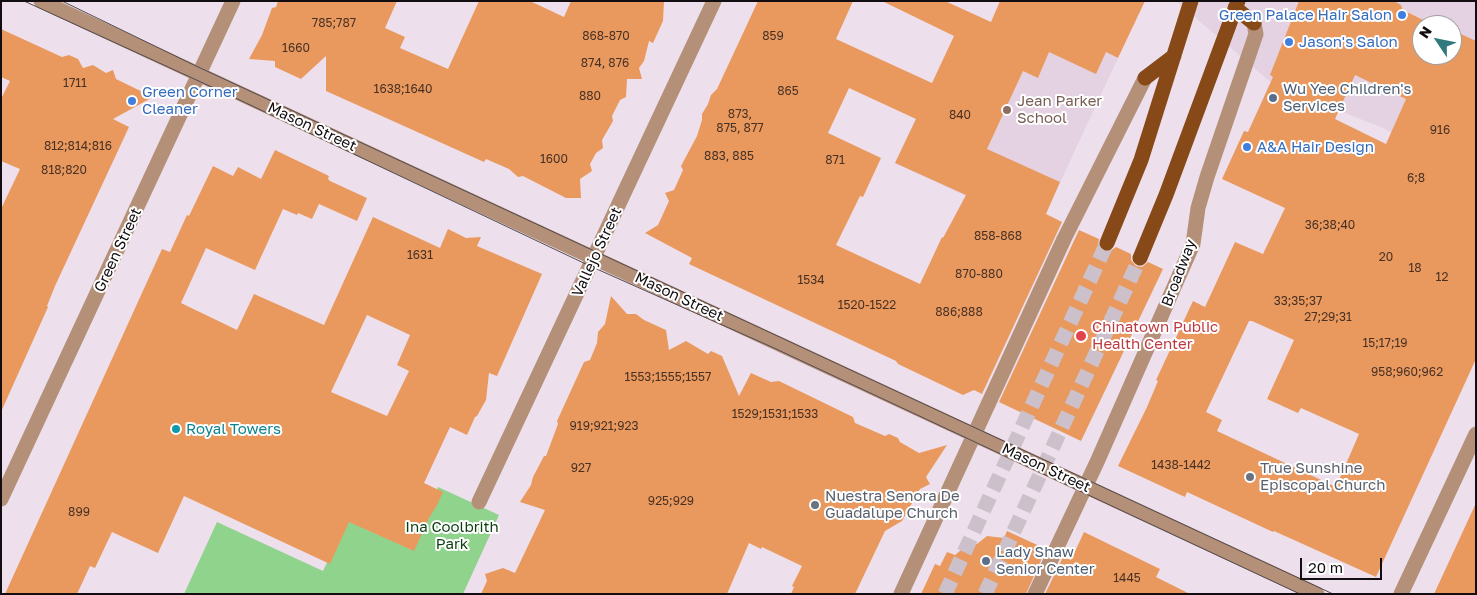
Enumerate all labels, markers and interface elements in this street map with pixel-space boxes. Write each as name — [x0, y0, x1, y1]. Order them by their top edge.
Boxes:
place label: Green Palace Hair Salon — [1219, 6, 1392, 24]
marker: Green Palace Hair Salon — [1396, 9, 1408, 21]
north arrow — [1412, 15, 1462, 65]
house number: 785;787 — [312, 16, 356, 30]
text: N — [1415, 23, 1435, 41]
house number: 868-870 — [582, 29, 630, 43]
house number: 859 — [762, 29, 784, 43]
place label: Jason's Salon — [1299, 33, 1398, 51]
marker: Jason's Salon — [1283, 36, 1295, 48]
house number: 1660 — [282, 41, 310, 55]
house number: 874, 876 — [581, 56, 629, 70]
house number: 1711 — [63, 76, 87, 90]
place label: Wu Yee Children's Services — [1283, 80, 1412, 115]
house number: 1638;1640 — [374, 82, 432, 96]
place label: Green Corner Cleaner — [142, 83, 237, 118]
house number: 865 — [777, 84, 799, 98]
house number: 880 — [579, 89, 601, 103]
place label: Jean Parker School — [1017, 92, 1102, 127]
marker: Wu Yee Children's Services — [1267, 92, 1279, 104]
marker: Green Corner Cleaner — [126, 95, 138, 107]
street label: Mason Street — [265, 99, 359, 155]
marker: Jean Parker School — [1001, 104, 1013, 116]
house number: 873, 875, 877 — [716, 107, 764, 135]
house number: 840 — [949, 108, 971, 122]
house number: 916 — [1430, 123, 1450, 137]
place label: A&A Hair Design — [1257, 138, 1374, 156]
house number: 812;814;816 — [44, 139, 112, 153]
marker: A&A Hair Design — [1241, 141, 1253, 153]
house number: 883, 885 — [704, 149, 754, 163]
house number: 1600 — [540, 152, 568, 166]
house number: 871 — [825, 153, 845, 167]
house number: 818;820 — [41, 163, 87, 177]
house number: 6;8 — [1407, 171, 1425, 185]
street label: Vallejo Street — [568, 204, 626, 300]
street label: Green Street — [91, 205, 145, 295]
house number: 36;38;40 — [1305, 218, 1355, 232]
house number: 858-868 — [974, 229, 1022, 243]
street label: Broadway — [1158, 237, 1200, 309]
house number: 1631 — [407, 248, 433, 262]
house number: 20 — [1379, 250, 1393, 264]
house number: 18 — [1408, 261, 1422, 275]
house number: 870-880 — [955, 267, 1003, 281]
street label: Mason Street — [632, 269, 726, 325]
house number: 12 — [1436, 270, 1448, 284]
house number: 1534 — [797, 273, 825, 287]
house number: 33;35;37 — [1274, 294, 1322, 308]
house number: 1520-1522 — [838, 298, 896, 312]
house number: 886;888 — [935, 305, 983, 319]
house number: 27;29;31 — [1304, 310, 1352, 324]
place label: Chinatown Public Health Center — [1092, 318, 1218, 353]
marker: Chinatown Public Health Center — [1074, 329, 1088, 343]
house number: 15;17;19 — [1362, 336, 1408, 350]
house number: 958;960;962 — [1371, 365, 1443, 379]
house number: 1553;1555;1557 — [625, 370, 711, 384]
house number: 1529;1531;1533 — [732, 407, 818, 421]
house number: 919;921;923 — [570, 419, 638, 433]
place label: Royal Towers — [186, 420, 281, 438]
marker: Royal Towers — [170, 423, 182, 435]
street label: Mason Street — [999, 440, 1093, 496]
house number: 1438-1442 — [1151, 458, 1211, 472]
place label: True Sunshine Episcopal Church — [1260, 459, 1385, 494]
house number: 927 — [571, 461, 591, 475]
marker: True Sunshine Episcopal Church — [1244, 471, 1256, 483]
place label: Nuestra Senora De Guadalupe Church — [825, 487, 960, 522]
house number: 925;929 — [648, 494, 694, 508]
marker: Nuestra Senora De Guadalupe Church — [809, 499, 821, 511]
house number: 899 — [68, 505, 90, 519]
park label: Ina Coolbrith Park — [405, 518, 499, 553]
place label: Lady Shaw Senior Center — [996, 543, 1095, 578]
scale bar — [1302, 548, 1384, 580]
marker: Lady Shaw Senior Center — [980, 555, 992, 567]
text: 20 m — [1308, 558, 1343, 576]
house number: 1445 — [1113, 571, 1141, 585]

